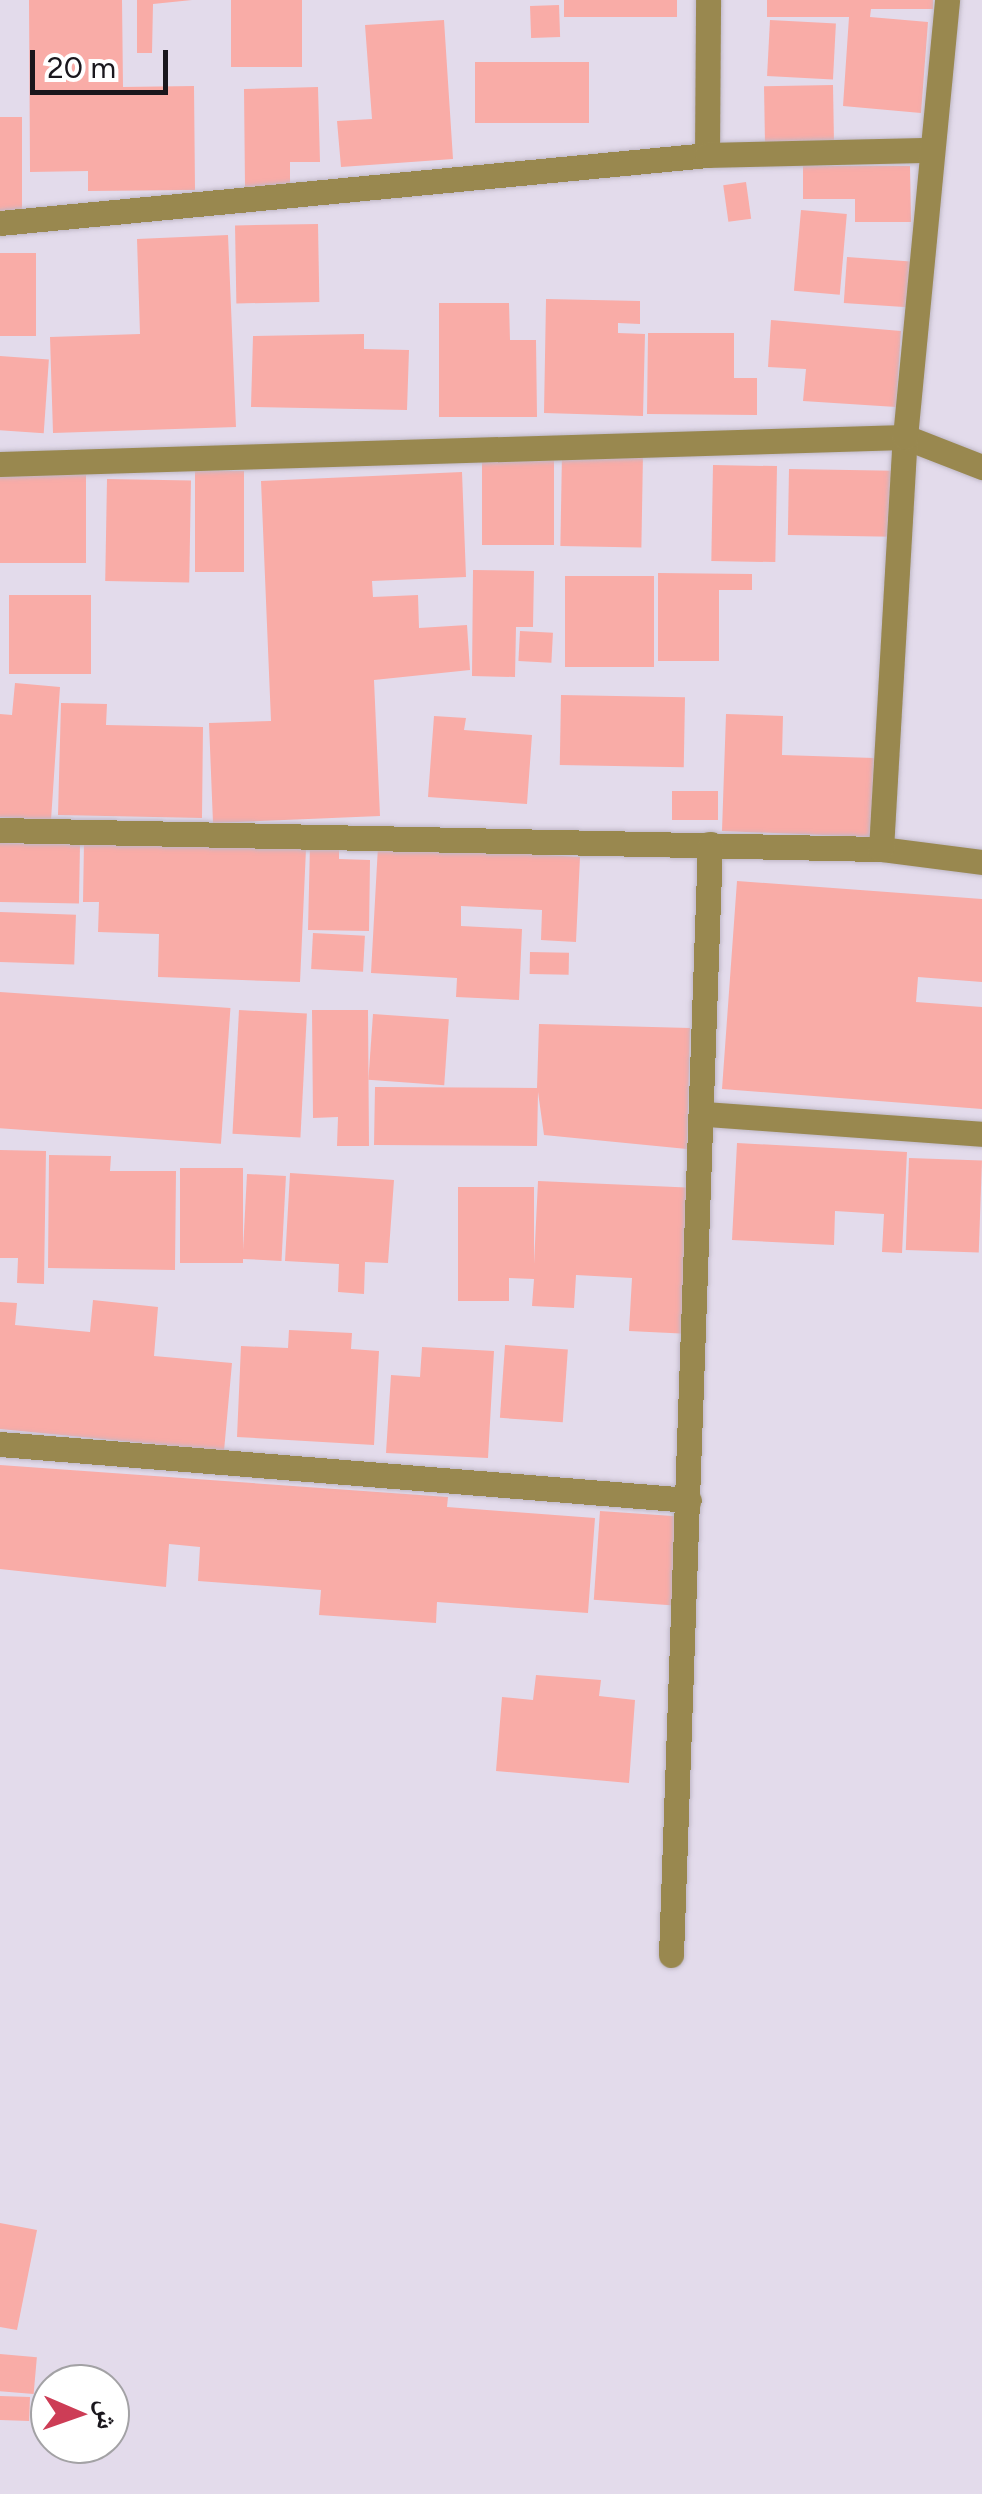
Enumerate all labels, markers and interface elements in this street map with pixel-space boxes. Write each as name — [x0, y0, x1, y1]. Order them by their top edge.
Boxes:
scale bar — [35, 30, 172, 92]
text: 20 m — [47, 49, 116, 86]
north arrow — [30, 2364, 130, 2464]
text: ش — [90, 2400, 125, 2430]

